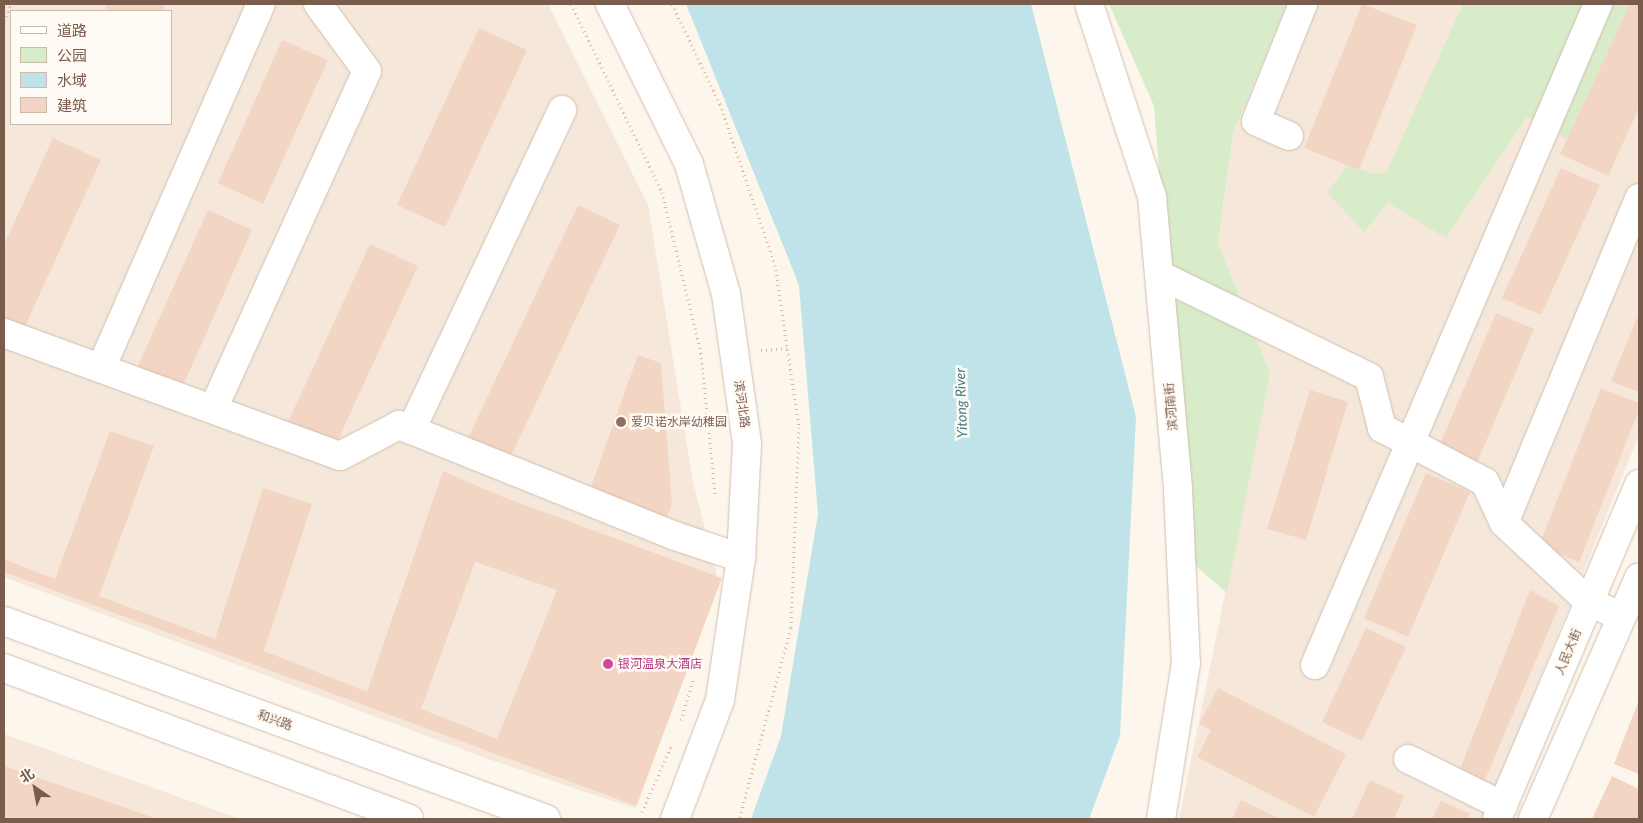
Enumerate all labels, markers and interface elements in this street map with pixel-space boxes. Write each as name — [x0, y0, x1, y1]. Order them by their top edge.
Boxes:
legend — [10, 10, 172, 125]
text: 道路 — [57, 21, 87, 39]
text: 公园 — [57, 46, 87, 64]
text: 水域 — [57, 71, 87, 89]
text: 建筑 — [57, 96, 87, 114]
water label: Yitong River — [951, 368, 971, 438]
street label: 滨河北路 — [732, 379, 752, 429]
street label: 滨河南街 — [1162, 382, 1180, 432]
place label: 爱贝诺水岸幼稚园 — [631, 415, 727, 429]
marker: 爱贝诺水岸幼稚园 — [615, 416, 627, 428]
street label: 人民大街 — [1552, 627, 1584, 677]
place label: 银河温泉大酒店 — [618, 657, 702, 671]
marker: 银河温泉大酒店 — [602, 658, 614, 670]
street label: 和兴路 — [256, 707, 294, 733]
north arrow — [10, 763, 60, 813]
text: 北 — [16, 764, 37, 786]

